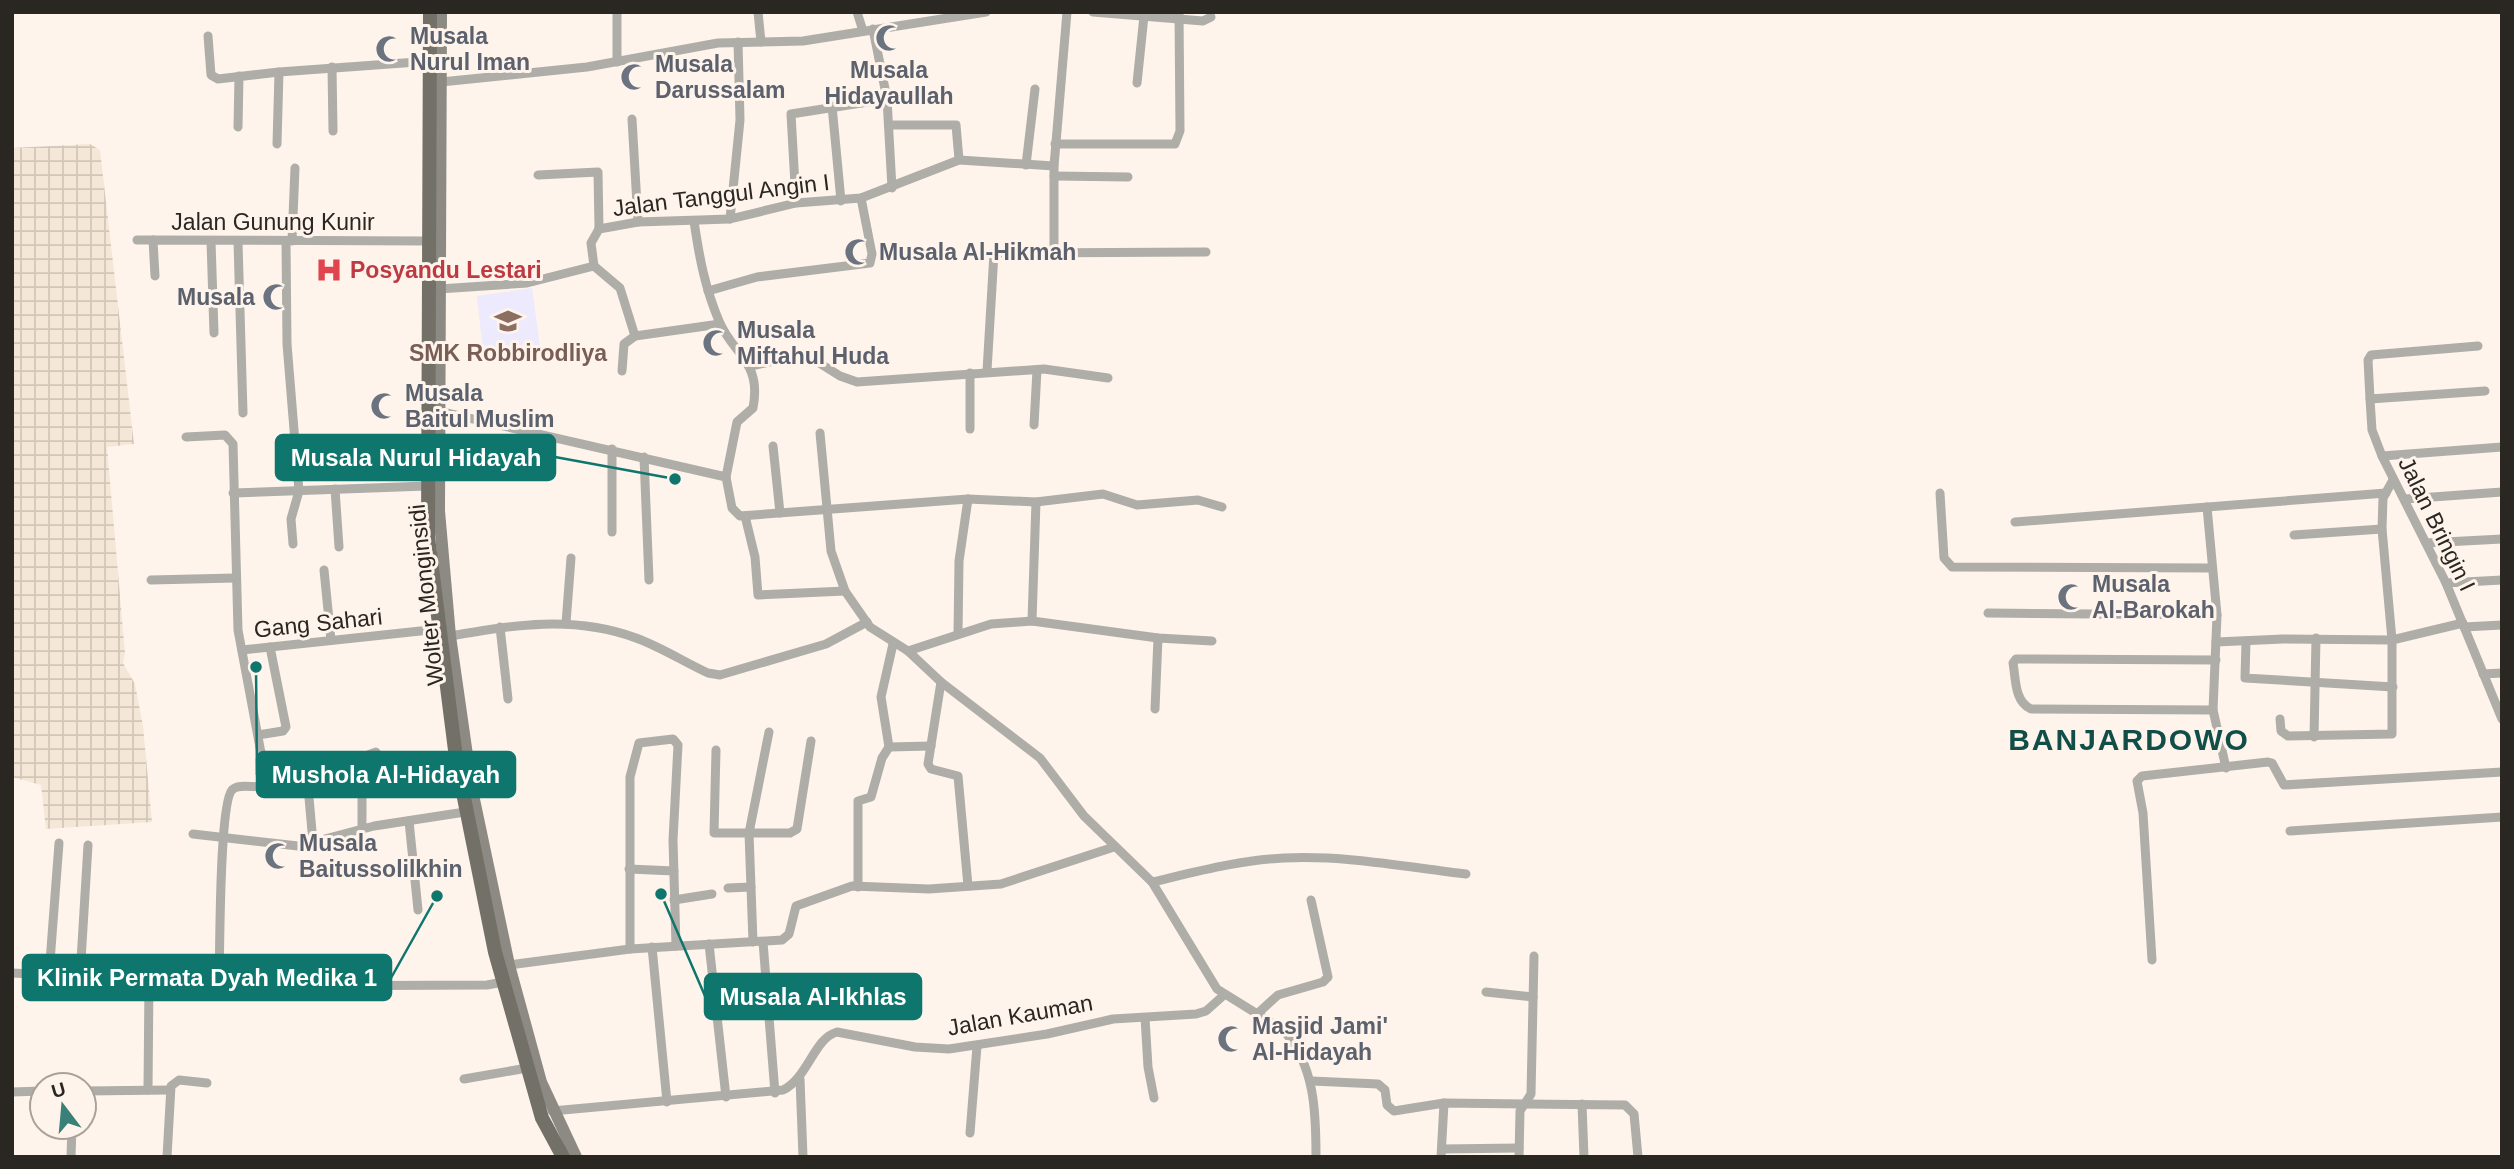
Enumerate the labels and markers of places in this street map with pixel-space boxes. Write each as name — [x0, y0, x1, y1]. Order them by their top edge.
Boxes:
place label: Musala Nurul Iman — [410, 23, 530, 75]
mosque icon: Musala Hidayaullah — [874, 23, 904, 53]
mosque icon: Musala Nurul Iman — [374, 34, 404, 64]
place label: Musala Darussalam — [655, 51, 785, 103]
place label: Musala Hidayaullah — [824, 57, 954, 109]
mosque icon: Musala Darussalam — [619, 62, 649, 92]
mosque icon: Musala Al-Hikmah — [843, 237, 873, 267]
place label: Musala Al-Hikmah — [879, 239, 1076, 265]
hospital icon: Posyandu Lestari — [314, 255, 344, 285]
place label: Posyandu Lestari — [350, 257, 542, 283]
mosque icon: Musala — [261, 282, 291, 312]
place label: Musala — [177, 284, 255, 310]
school or university icon: SMK Robbirodliya — [493, 306, 523, 336]
place label: Musala Miftahul Huda — [737, 317, 889, 369]
mosque icon: Musala Miftahul Huda — [701, 328, 731, 358]
place label: SMK Robbirodliya — [409, 340, 607, 366]
place label: Musala Baitul Muslim — [405, 380, 555, 432]
mosque icon: Musala Baitul Muslim — [369, 391, 399, 421]
callout: Musala Nurul Hidayah — [276, 435, 555, 480]
place label: Musala Al-Barokah — [2092, 571, 2215, 623]
mosque icon: Musala Al-Barokah — [2056, 582, 2086, 612]
callout: Mushola Al-Hidayah — [257, 752, 515, 797]
place label: Musala Baitussolilkhin — [299, 830, 463, 882]
mosque icon: Musala Baitussolilkhin — [263, 841, 293, 871]
callout: Klinik Permata Dyah Medika 1 — [23, 955, 391, 1000]
callout: Musala Al-Ikhlas — [705, 974, 921, 1019]
place label: Masjid Jami' Al-Hidayah — [1252, 1013, 1388, 1065]
mosque icon: Masjid Jami' Al-Hidayah — [1216, 1024, 1246, 1054]

